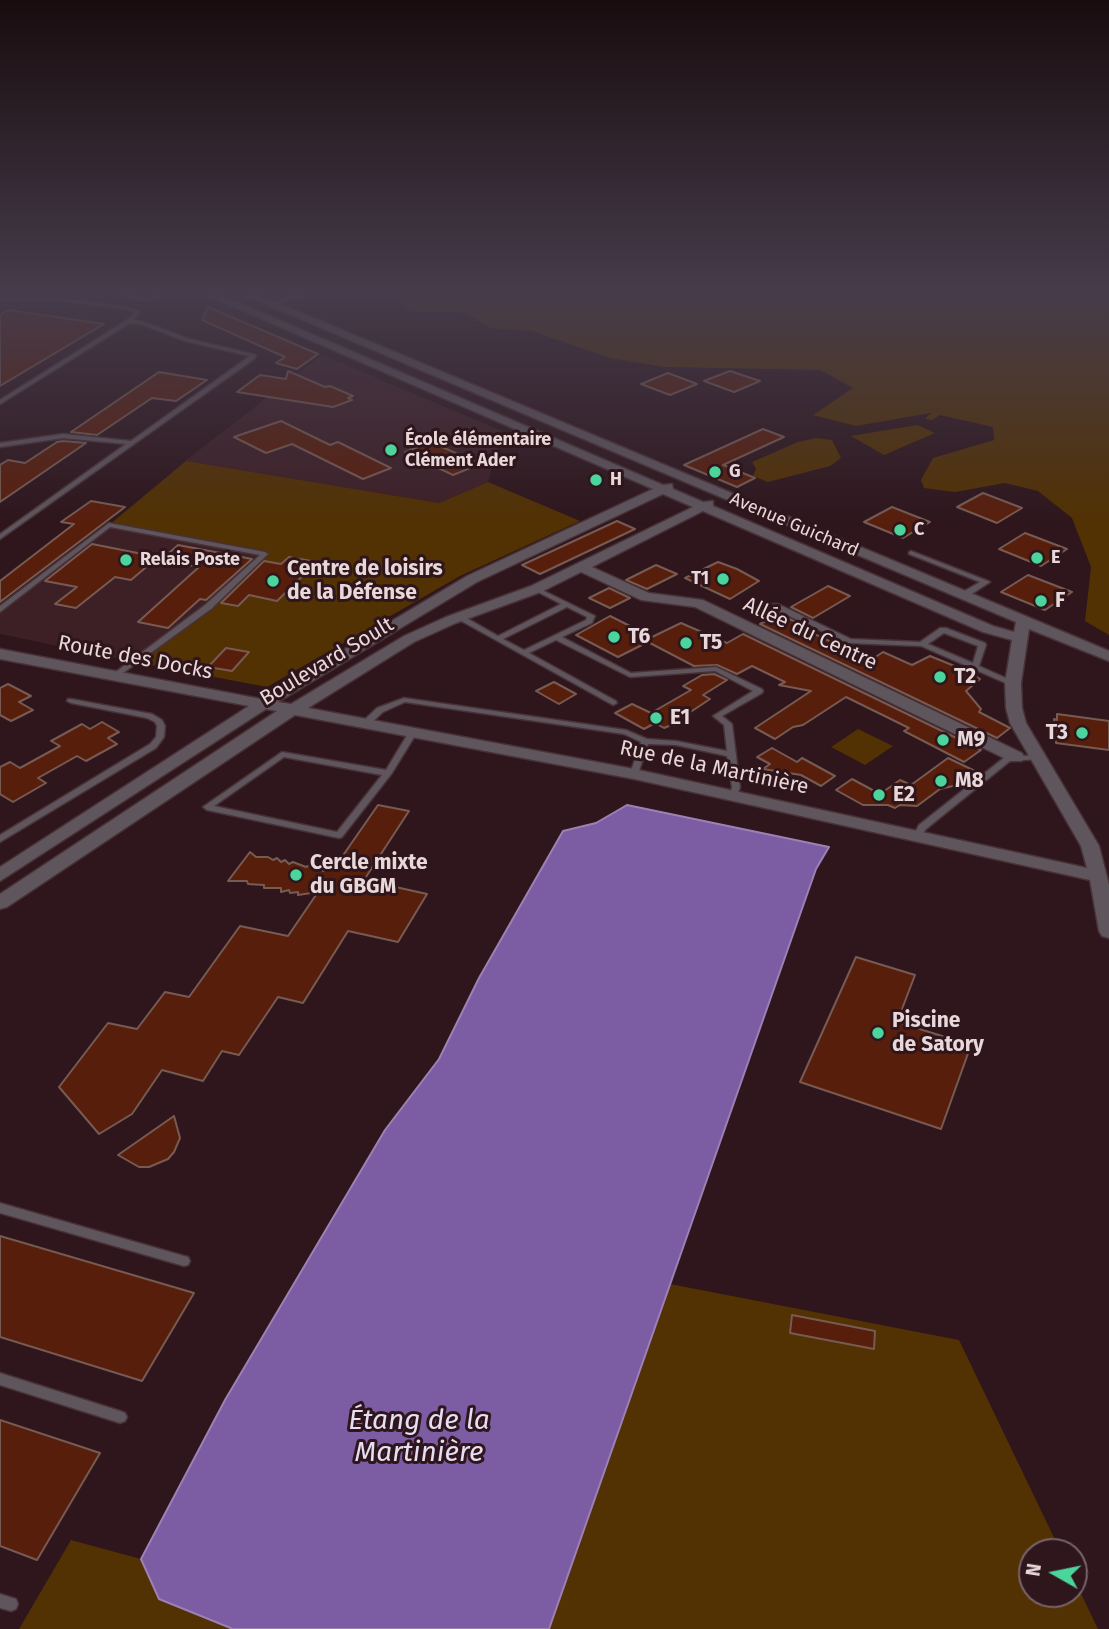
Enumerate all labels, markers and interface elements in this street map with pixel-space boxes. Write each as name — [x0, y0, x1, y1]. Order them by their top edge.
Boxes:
place label: École élémentaire Clément Ader — [405, 429, 551, 472]
marker: École élémentaire Clément Ader — [383, 442, 399, 458]
place label: G — [729, 461, 741, 483]
marker: G — [707, 464, 723, 480]
place label: H — [610, 469, 622, 491]
marker: H — [588, 472, 604, 488]
street label: Avenue Guichard — [726, 488, 862, 562]
place label: C — [914, 519, 924, 541]
marker: C — [892, 522, 908, 538]
place label: E — [1051, 547, 1060, 569]
place label: Relais Poste — [140, 549, 240, 571]
marker: E — [1029, 550, 1045, 566]
marker: Relais Poste — [118, 552, 134, 568]
place label: Centre de loisirs de la Défense — [287, 556, 443, 606]
place label: T1 — [691, 568, 709, 590]
marker: T1 — [715, 571, 731, 587]
marker: Centre de loisirs de la Défense — [265, 573, 281, 589]
place label: F — [1055, 588, 1065, 614]
street label: Allée du Centre — [739, 592, 881, 676]
marker: F — [1033, 593, 1049, 609]
street label: Boulevard Soult — [256, 612, 398, 712]
place label: T6 — [628, 624, 650, 650]
marker: T6 — [606, 629, 622, 645]
place label: T5 — [700, 630, 722, 656]
street label: Route des Docks — [56, 631, 214, 685]
marker: T5 — [678, 635, 694, 651]
place label: T2 — [954, 664, 976, 690]
marker: T2 — [932, 669, 948, 685]
place label: E1 — [670, 705, 690, 731]
marker: E1 — [648, 710, 664, 726]
place label: T3 — [1046, 720, 1068, 746]
marker: T3 — [1074, 725, 1090, 741]
place label: M9 — [957, 727, 985, 753]
marker: M9 — [935, 732, 951, 748]
street label: Rue de la Martinière — [617, 736, 811, 800]
place label: M8 — [955, 768, 984, 794]
marker: M8 — [933, 773, 949, 789]
place label: E2 — [893, 782, 915, 808]
marker: E2 — [871, 787, 887, 803]
place label: Cercle mixte du GBGM — [310, 850, 428, 900]
marker: Cercle mixte du GBGM — [288, 867, 304, 883]
place label: Piscine de Satory — [892, 1008, 984, 1058]
marker: Piscine de Satory — [870, 1025, 886, 1041]
water label: Étang de la Martinière — [348, 1404, 490, 1470]
north arrow — [1018, 1538, 1088, 1608]
text: N — [1021, 1562, 1046, 1578]

